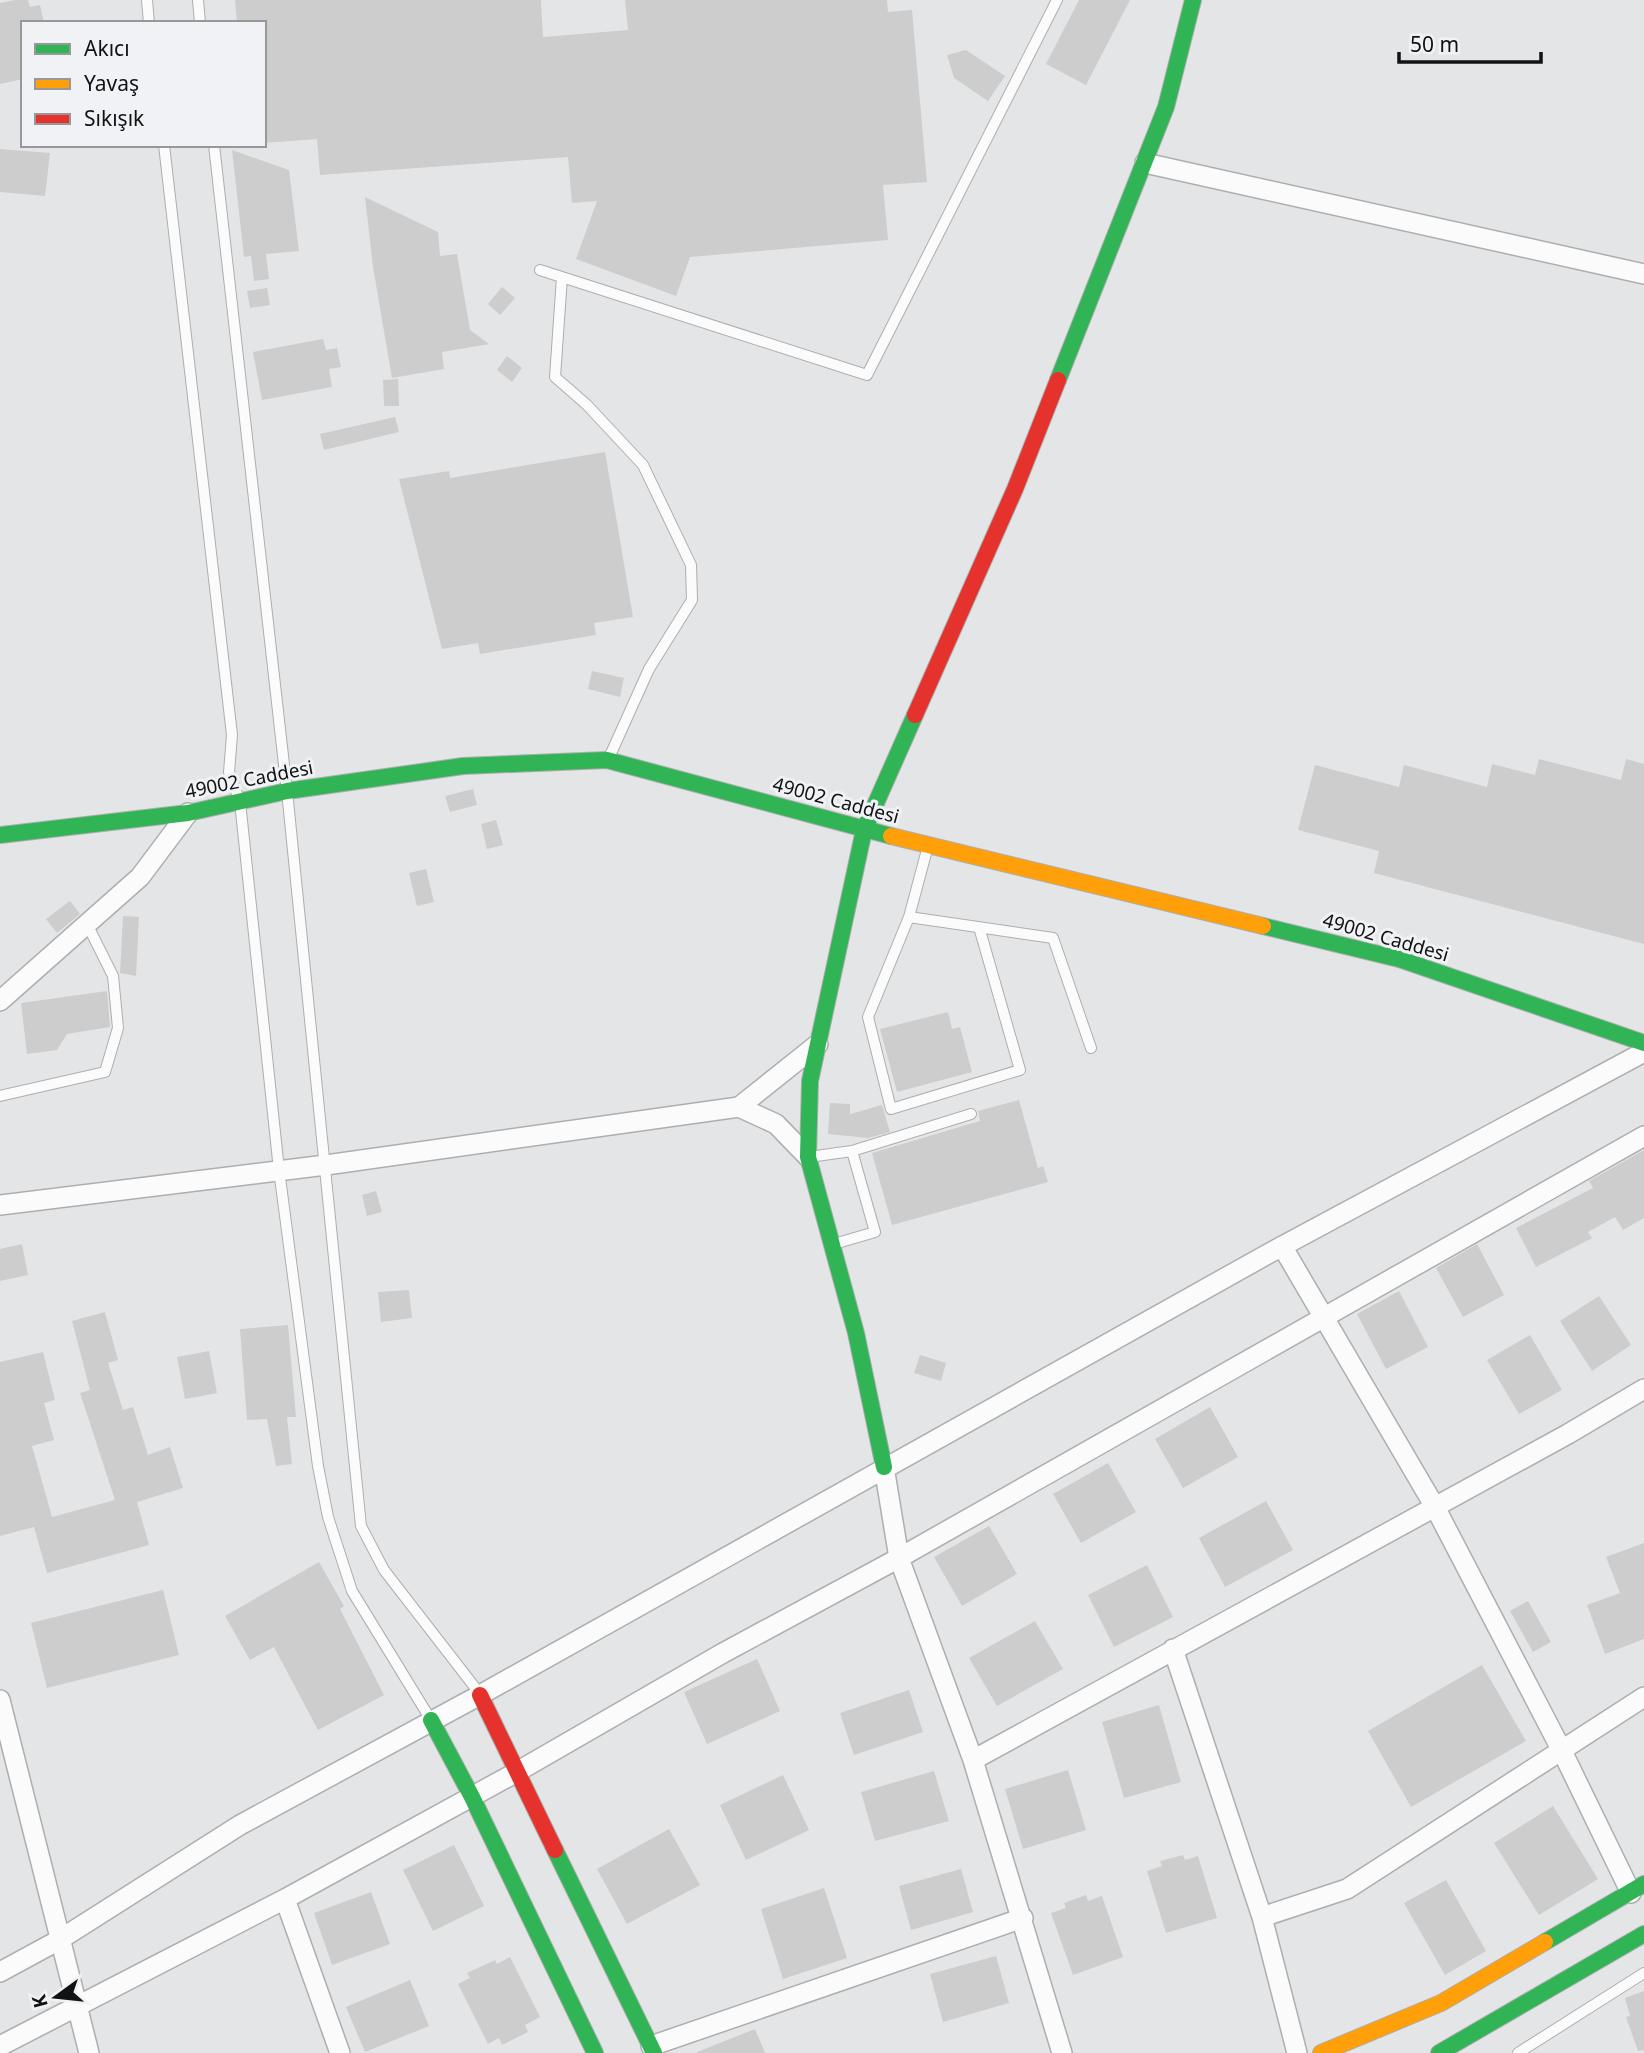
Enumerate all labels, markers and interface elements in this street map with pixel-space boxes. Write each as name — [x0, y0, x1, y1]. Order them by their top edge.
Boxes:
legend — [21, 21, 266, 147]
scale bar — [1399, 21, 1541, 65]
text: 50 m — [1410, 30, 1459, 58]
text: Akıcı — [84, 34, 130, 62]
text: Yavaş — [84, 69, 139, 97]
text: Sıkışık — [84, 104, 145, 132]
street label: 49002 Caddesi — [183, 754, 315, 804]
street label: 49002 Caddesi — [770, 771, 902, 829]
street label: 49002 Caddesi — [1320, 907, 1452, 967]
north arrow — [21, 1962, 91, 2032]
text: K — [25, 1992, 54, 2011]

